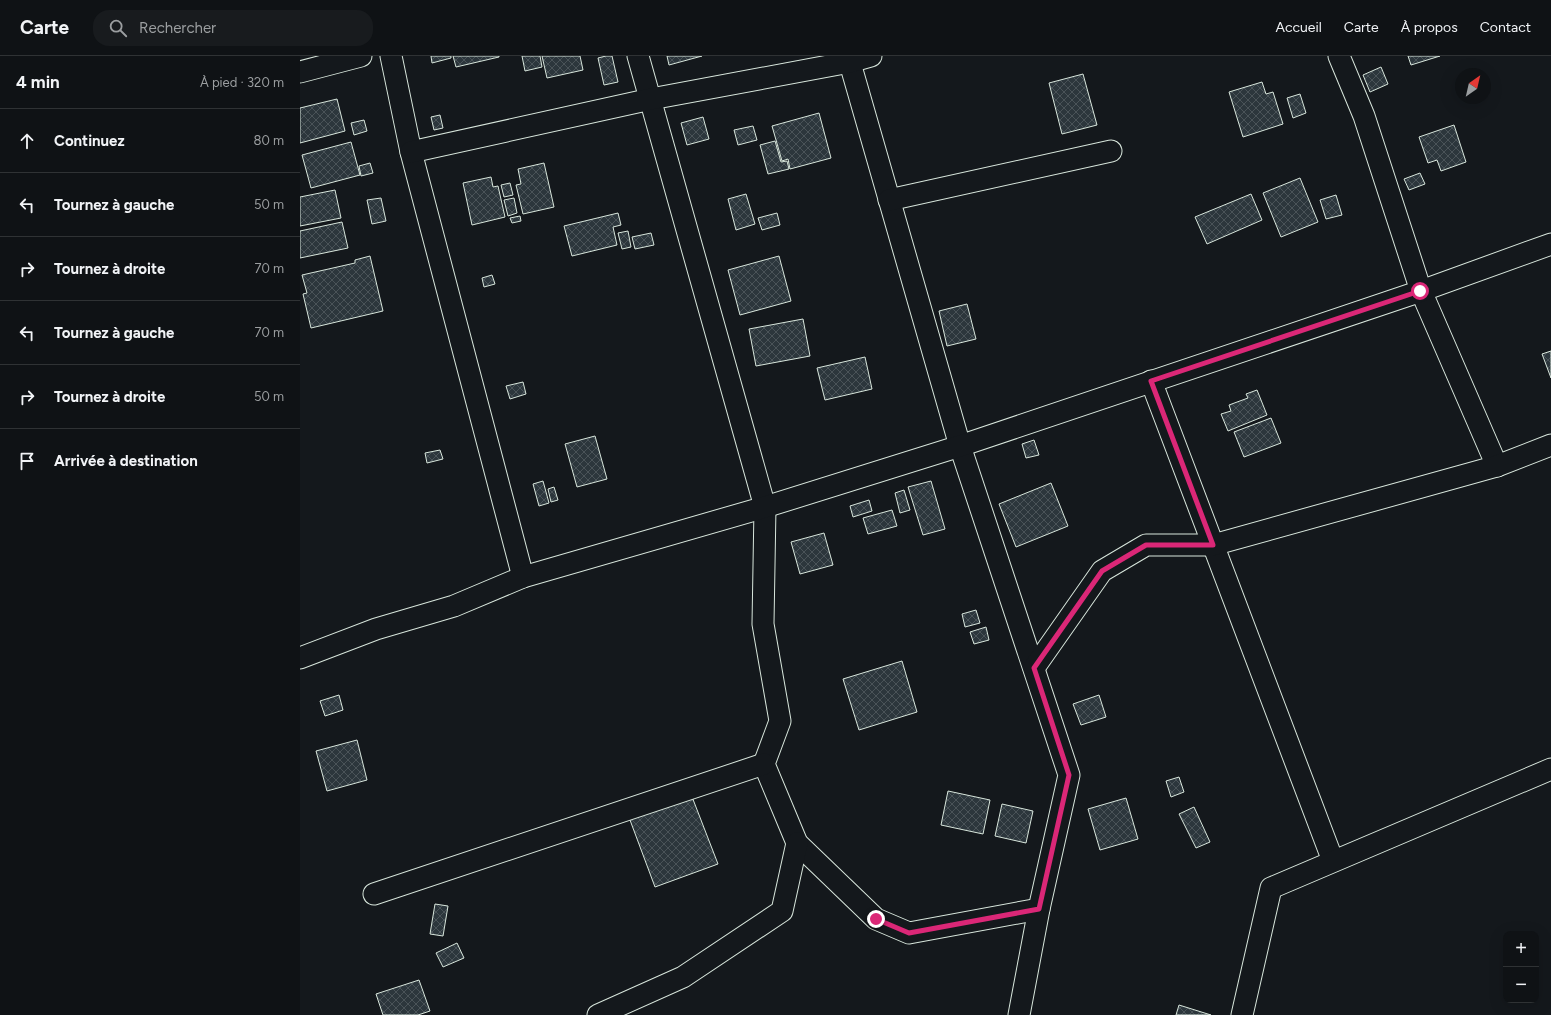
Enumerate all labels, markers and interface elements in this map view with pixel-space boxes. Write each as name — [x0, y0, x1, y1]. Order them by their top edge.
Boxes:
search box — [93, 10, 373, 46]
text: Carte — [20, 16, 69, 39]
icon: search — [107, 17, 129, 39]
text: Rechercher — [139, 19, 216, 37]
text: Accueil — [1276, 19, 1322, 36]
text: Carte — [1344, 19, 1379, 36]
text: À propos — [1401, 19, 1458, 36]
text: Contact — [1480, 19, 1531, 36]
north arrow — [1455, 68, 1491, 104]
text: 4 min — [16, 72, 60, 92]
text: À pied · 320 m — [200, 75, 284, 90]
icon: ahead — [16, 130, 38, 152]
text: Continuez — [54, 132, 125, 150]
text: 80 m — [253, 133, 284, 148]
icon: left — [16, 194, 38, 216]
text: Tournez à gauche — [54, 196, 174, 214]
text: 50 m — [254, 197, 284, 212]
icon: right — [16, 258, 38, 280]
text: Tournez à droite — [54, 260, 165, 278]
text: 70 m — [254, 261, 284, 276]
route start — [1411, 282, 1429, 300]
icon: left — [16, 322, 38, 344]
text: Tournez à gauche — [54, 324, 174, 342]
text: 70 m — [254, 325, 284, 340]
icon: right — [16, 386, 38, 408]
text: Tournez à droite — [54, 388, 165, 406]
text: 50 m — [254, 389, 284, 404]
icon: arrive — [16, 450, 38, 472]
text: Arrivée à destination — [54, 452, 198, 470]
route end — [867, 910, 885, 928]
map controls — [1503, 931, 1539, 1003]
button: + — [1503, 931, 1539, 967]
button: − — [1503, 967, 1539, 1003]

